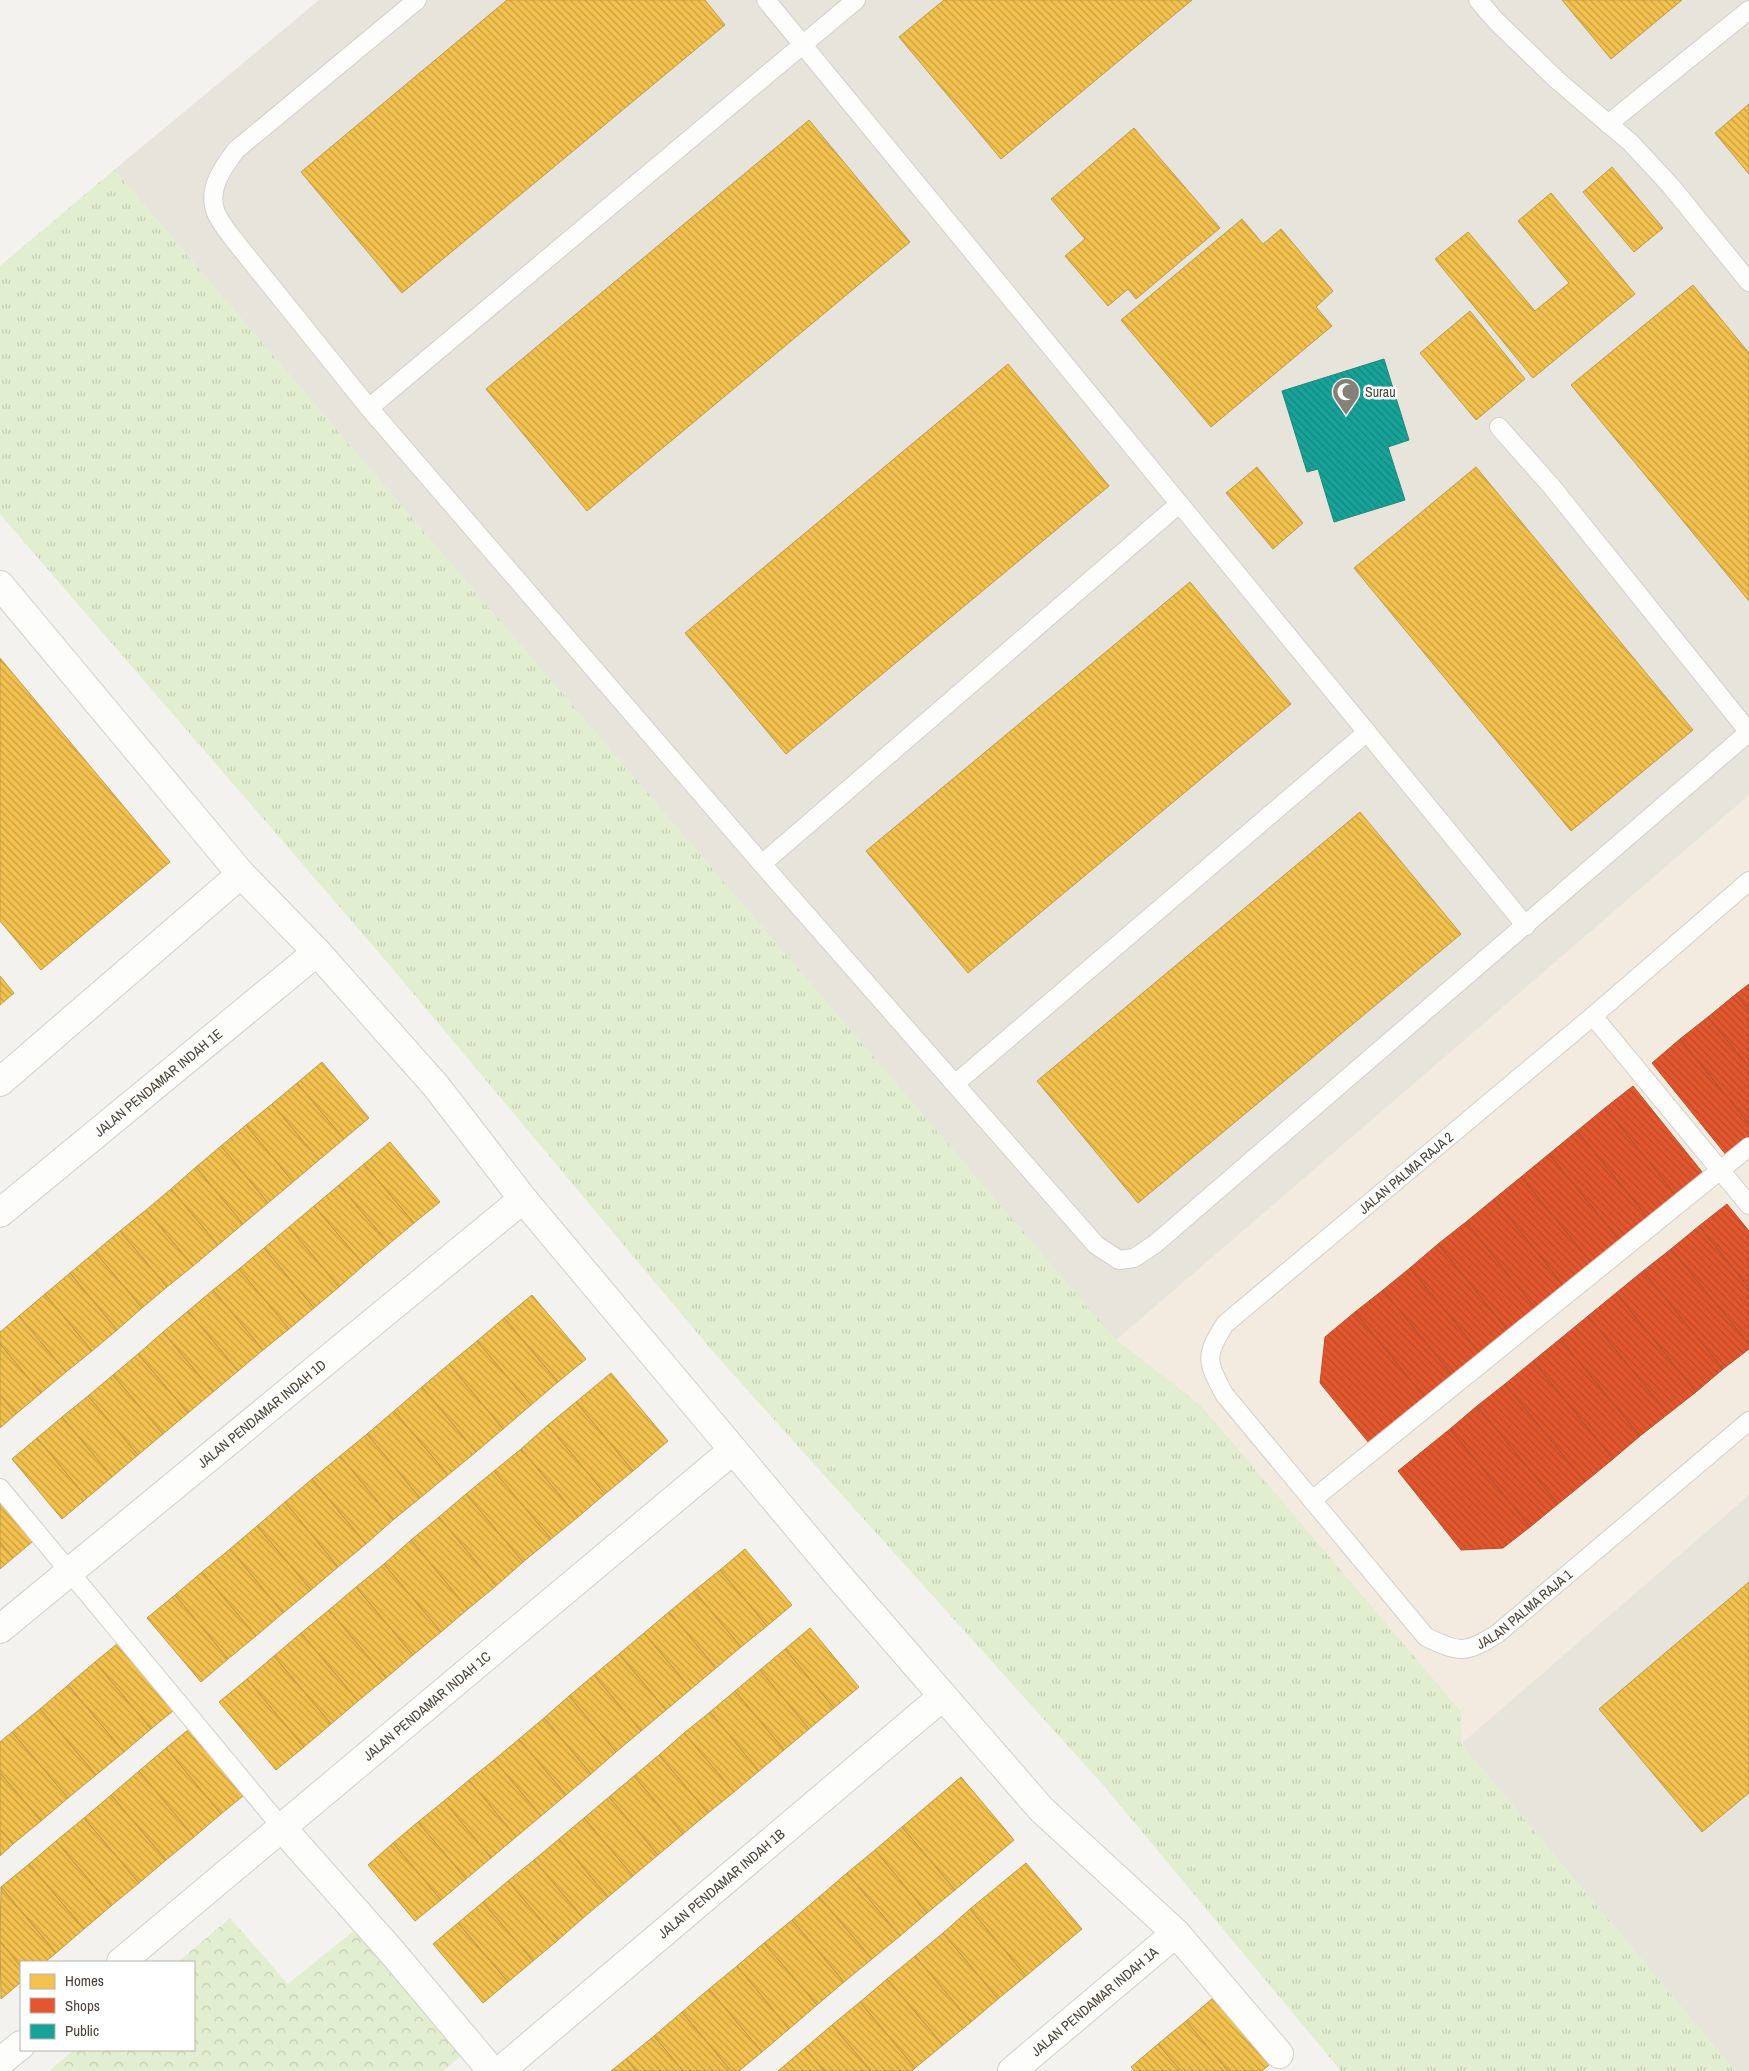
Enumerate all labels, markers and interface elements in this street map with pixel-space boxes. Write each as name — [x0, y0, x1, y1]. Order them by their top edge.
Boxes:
mosque icon: Surau — [1331, 377, 1361, 416]
place label: Surau — [1365, 383, 1396, 401]
street label: JALAN PENDAMAR INDAH 1E — [91, 1025, 226, 1141]
street label: JALAN PALMA RAJA 2 — [1355, 1128, 1457, 1218]
street label: JALAN PENDAMAR INDAH 1D — [194, 1356, 330, 1472]
street label: JALAN PALMA RAJA 1 — [1473, 1565, 1576, 1653]
street label: JALAN PENDAMAR INDAH 1C — [360, 1647, 495, 1765]
street label: JALAN PENDAMAR INDAH 1B — [654, 1825, 789, 1942]
street label: JALAN PENDAMAR INDAH 1A — [1027, 1943, 1162, 2060]
legend — [20, 1961, 195, 2051]
text: Homes — [65, 1970, 104, 1991]
text: Shops — [65, 1995, 100, 2016]
text: Public — [65, 2020, 99, 2041]

